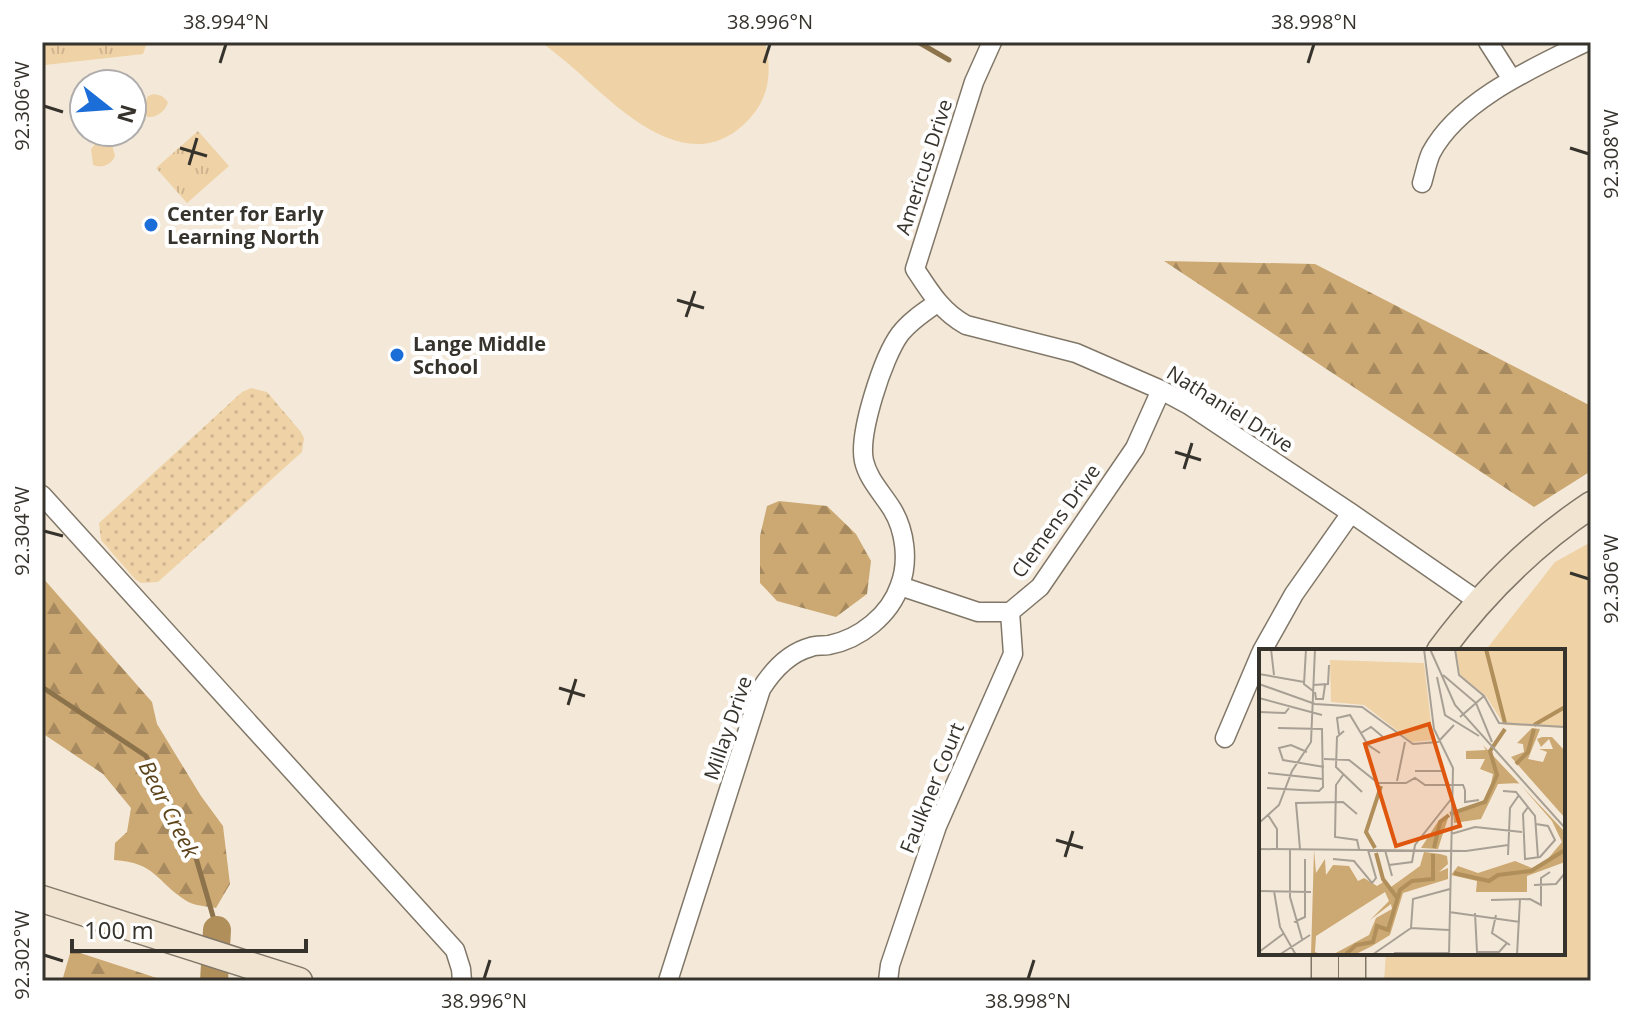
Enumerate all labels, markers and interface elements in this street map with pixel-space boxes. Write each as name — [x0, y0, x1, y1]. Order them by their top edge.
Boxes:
text: 38.994°N — [183, 8, 269, 35]
text: 38.996°N — [727, 8, 813, 35]
text: 38.998°N — [1271, 8, 1357, 35]
text: 92.306°W — [8, 61, 35, 151]
north arrow — [68, 68, 148, 148]
street label: Americus Drive — [889, 96, 958, 238]
text: N — [111, 101, 145, 127]
text: 92.308°W — [1597, 109, 1624, 199]
place label: Center for Early Learning North — [167, 200, 324, 250]
marker: Center for Early Learning North — [142, 216, 160, 234]
place label: Lange Middle School — [413, 330, 546, 380]
marker: Lange Middle School — [388, 346, 406, 364]
street label: Nathaniel Drive — [1162, 359, 1299, 458]
street label: Clemens Drive — [1005, 458, 1106, 583]
text: 92.304°W — [8, 486, 35, 576]
text: 92.306°W — [1597, 534, 1624, 624]
inset map — [1259, 649, 1565, 955]
street label: Millay Drive — [697, 672, 758, 783]
street label: Faulkner Court — [893, 719, 970, 857]
water label: Bear Creek — [133, 755, 208, 863]
scale bar — [72, 903, 306, 953]
text: 92.302°W — [8, 910, 35, 1000]
text: 100 m — [84, 913, 154, 946]
text: 38.996°N — [441, 987, 527, 1014]
text: 38.998°N — [985, 987, 1071, 1014]

